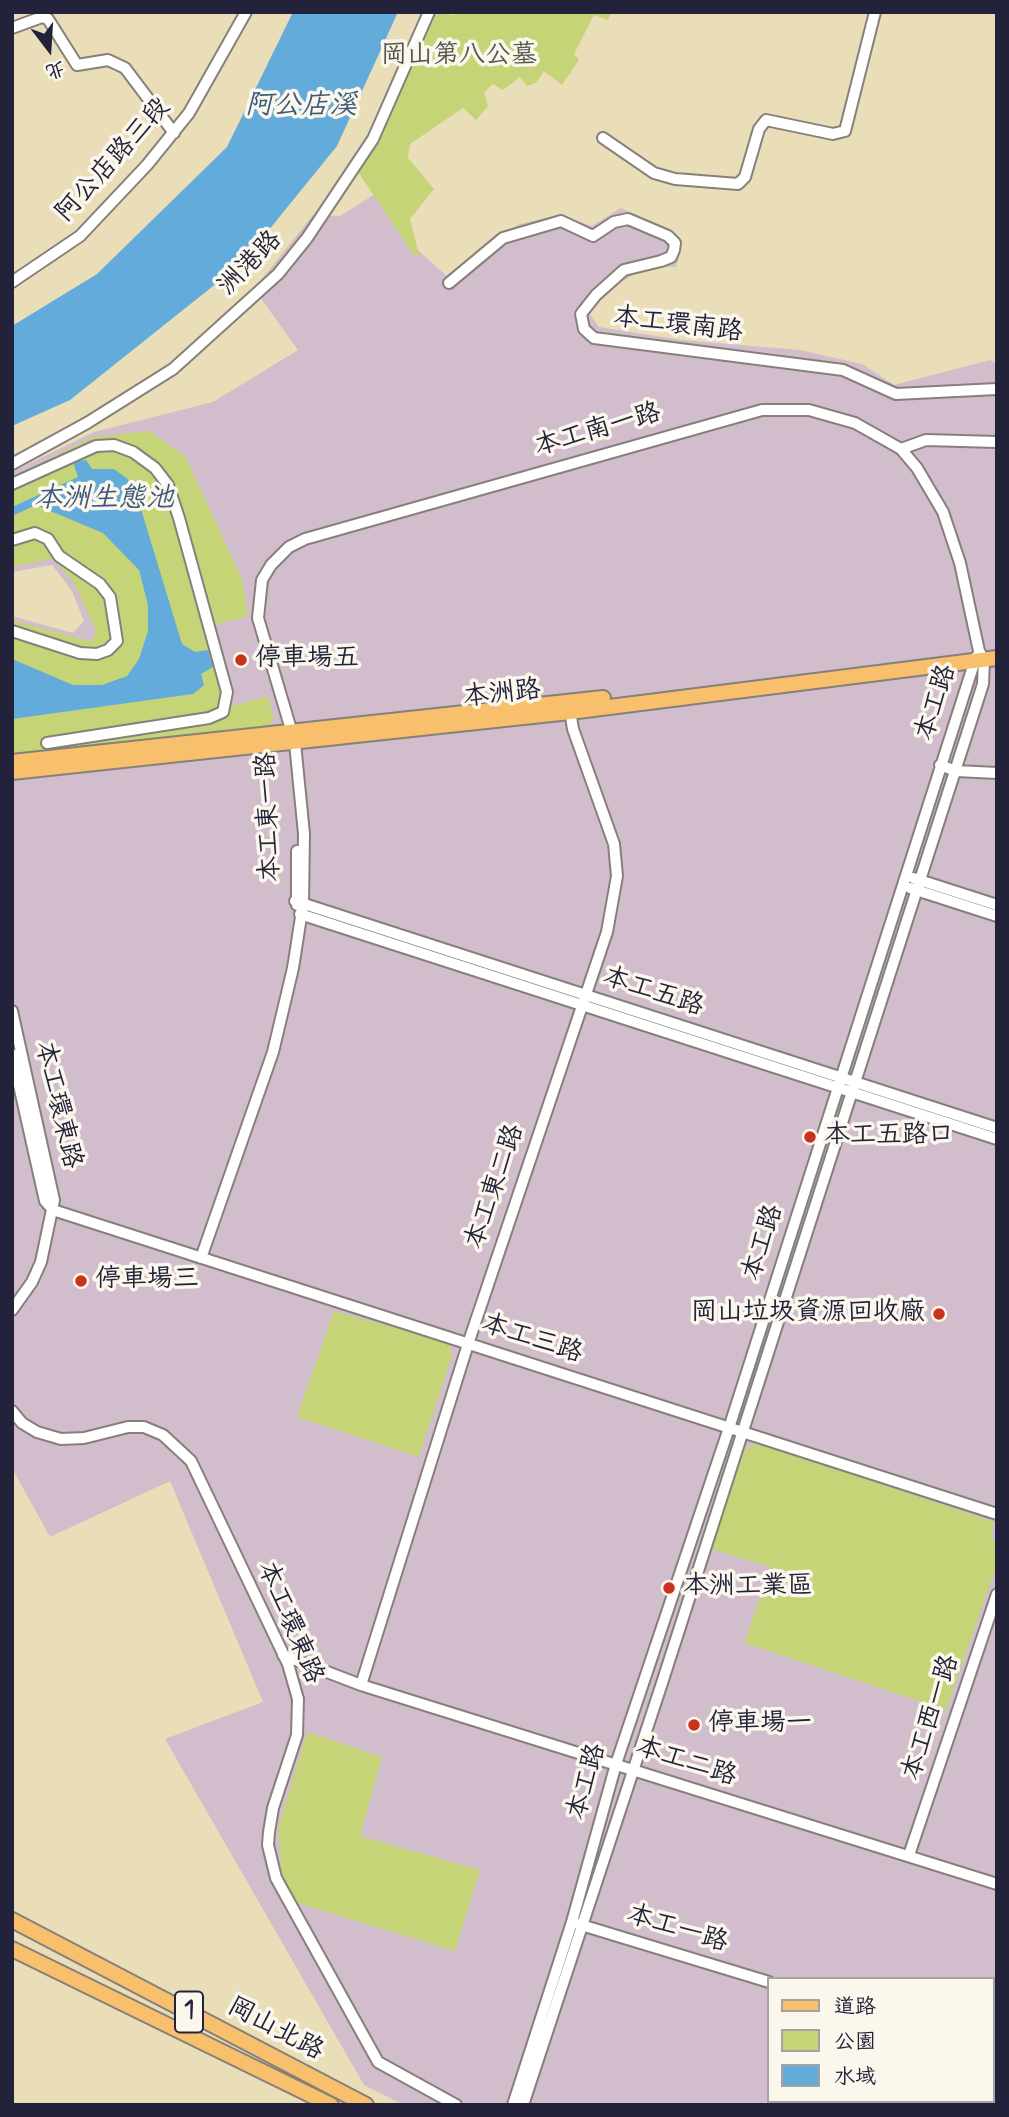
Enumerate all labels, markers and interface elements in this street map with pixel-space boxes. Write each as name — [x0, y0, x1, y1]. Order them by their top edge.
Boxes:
north arrow — [14, 14, 84, 84]
park label: 岡山第八公墓 — [381, 41, 537, 73]
text: 北 — [43, 55, 68, 84]
water label: 阿公店溪 — [245, 90, 357, 124]
street label: 阿公店路三段 — [50, 93, 178, 229]
street label: 洲港路 — [213, 225, 289, 303]
street label: 本工環南路 — [612, 303, 744, 349]
street label: 本工南一路 — [531, 398, 665, 464]
water label: 本洲生態池 — [34, 483, 174, 517]
place label: 停車場五 — [255, 644, 359, 676]
marker: 停車場五 — [233, 652, 249, 668]
street label: 本工路 — [910, 661, 964, 745]
street label: 本洲路 — [462, 675, 542, 715]
street label: 本工東一路 — [252, 751, 288, 883]
street label: 本工五路 — [599, 962, 707, 1024]
street label: 本工環東路 — [27, 1038, 87, 1172]
street label: 本工東二路 — [460, 1120, 532, 1254]
place label: 本工五路口 — [824, 1121, 954, 1153]
marker: 本工五路口 — [802, 1129, 818, 1145]
street label: 本工路 — [737, 1201, 791, 1285]
place label: 停車場三 — [95, 1265, 199, 1297]
marker: 停車場三 — [73, 1273, 89, 1289]
place label: 岡山垃圾資源回收廠 — [691, 1298, 925, 1330]
marker: 岡山垃圾資源回收廠 — [931, 1306, 947, 1322]
street label: 本工三路 — [478, 1309, 586, 1371]
street label: 本工環東路 — [249, 1557, 329, 1689]
place label: 本洲工業區 — [683, 1572, 813, 1604]
marker: 本洲工業區 — [661, 1580, 677, 1596]
street label: 本工西一路 — [897, 1651, 967, 1785]
place label: 停車場一 — [708, 1709, 812, 1741]
marker: 停車場一 — [686, 1717, 702, 1733]
street label: 本工二路 — [632, 1732, 740, 1794]
street label: 本工路 — [562, 1740, 614, 1824]
street label: 本工一路 — [623, 1900, 731, 1960]
legend — [768, 1977, 995, 2103]
road number: 1 — [175, 1992, 203, 2033]
street label: 岡山北路 — [222, 1992, 328, 2068]
text: 道路 — [834, 1993, 876, 2021]
text: 公園 — [834, 2028, 876, 2056]
text: 水域 — [834, 2063, 876, 2091]

